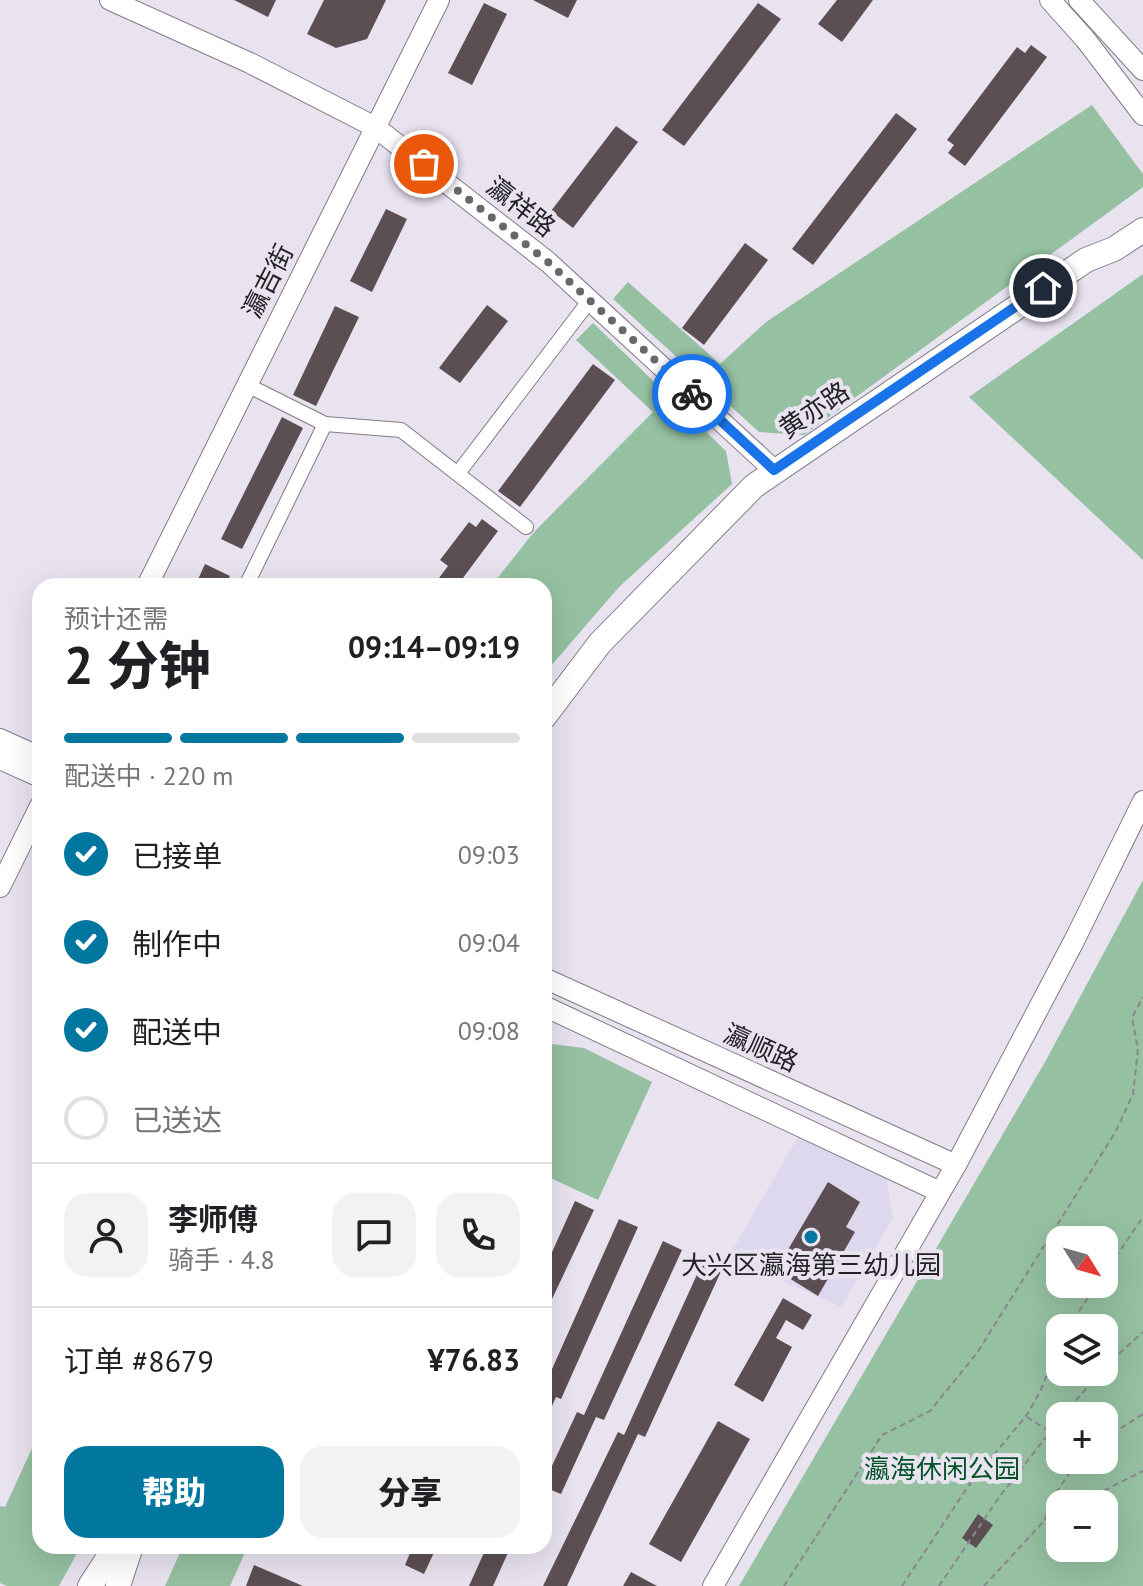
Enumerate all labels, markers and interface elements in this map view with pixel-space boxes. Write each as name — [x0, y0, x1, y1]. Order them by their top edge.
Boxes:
pin — [390, 130, 458, 198]
icon: bag — [402, 142, 446, 186]
street label: 瀛祥路 — [480, 170, 562, 244]
street label: 瀛吉街 — [235, 239, 300, 323]
pin — [1009, 254, 1077, 322]
icon: home — [1021, 266, 1065, 310]
courier — [652, 354, 732, 434]
icon: bike — [670, 372, 714, 416]
street label: 黄亦路 — [772, 374, 855, 445]
text: 预计还需 — [64, 602, 168, 635]
text: 09:14–09:19 — [348, 627, 520, 666]
text: 2 分钟 — [64, 631, 211, 698]
text: 配送中 · 220 m — [64, 759, 233, 792]
icon: check — [64, 832, 108, 876]
text: 已接单 — [132, 836, 222, 875]
text: 09:03 — [458, 838, 520, 871]
icon: check — [64, 920, 108, 964]
text: 制作中 — [132, 924, 222, 963]
text: 09:04 — [458, 926, 520, 959]
icon: check — [64, 1008, 108, 1052]
text: 配送中 — [132, 1012, 222, 1051]
text: 09:08 — [458, 1014, 520, 1047]
street label: 瀛顺路 — [719, 1017, 804, 1078]
text: 已送达 — [132, 1100, 222, 1139]
button: person — [64, 1193, 148, 1277]
button: chat — [332, 1193, 416, 1277]
button: phone — [436, 1193, 520, 1277]
text: 李师傅 — [168, 1199, 258, 1238]
north arrow — [1046, 1226, 1118, 1298]
map controls — [1046, 1226, 1118, 1562]
marker: 大兴区瀛海第三幼儿园 — [802, 1228, 820, 1246]
text: 骑手 · 4.8 — [168, 1243, 275, 1276]
place label: 大兴区瀛海第三幼儿园 — [681, 1248, 941, 1281]
button: layers — [1046, 1314, 1118, 1386]
text: ¥76.83 — [428, 1340, 520, 1379]
text: 订单 #8679 — [64, 1341, 214, 1380]
button: + — [1046, 1402, 1118, 1474]
button: 帮助 — [64, 1446, 284, 1538]
button: 分享 — [300, 1446, 520, 1538]
park label: 瀛海休闲公园 — [864, 1452, 1020, 1485]
button: − — [1046, 1490, 1118, 1562]

